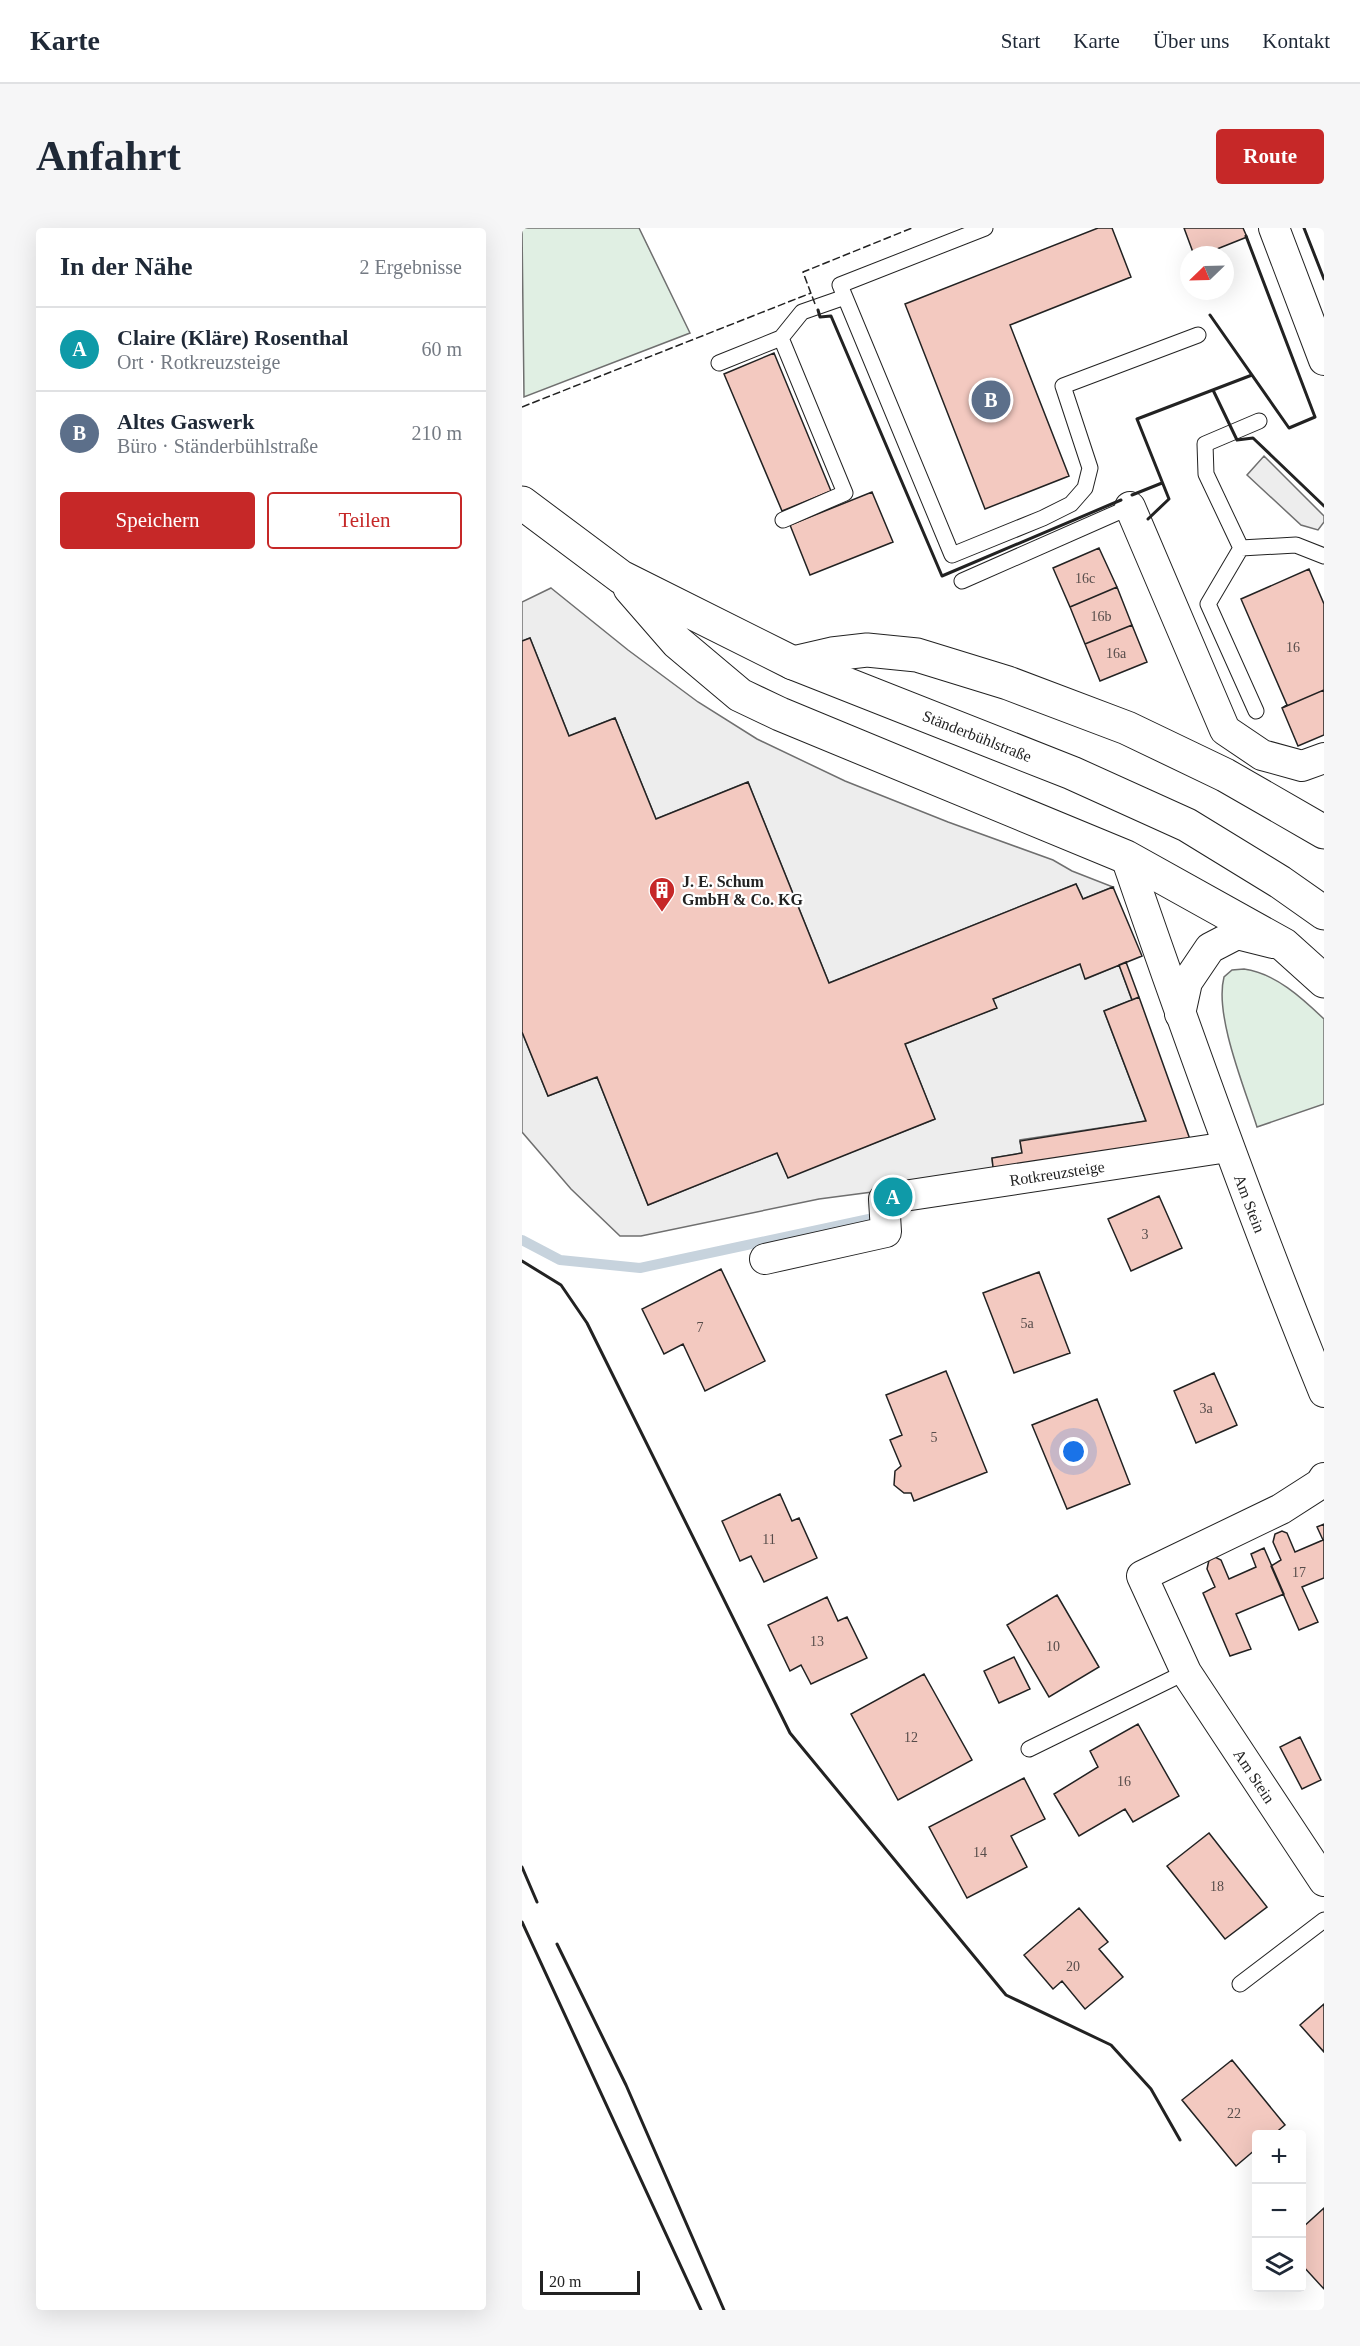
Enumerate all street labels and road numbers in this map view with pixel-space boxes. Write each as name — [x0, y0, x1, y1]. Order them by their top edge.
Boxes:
street label: Ständerbühlstraße — [920, 707, 1034, 765]
street label: Rotkreuzsteige — [1008, 1157, 1106, 1188]
street label: Am Stein — [1231, 1172, 1269, 1235]
street label: Am Stein — [1231, 1746, 1279, 1806]

